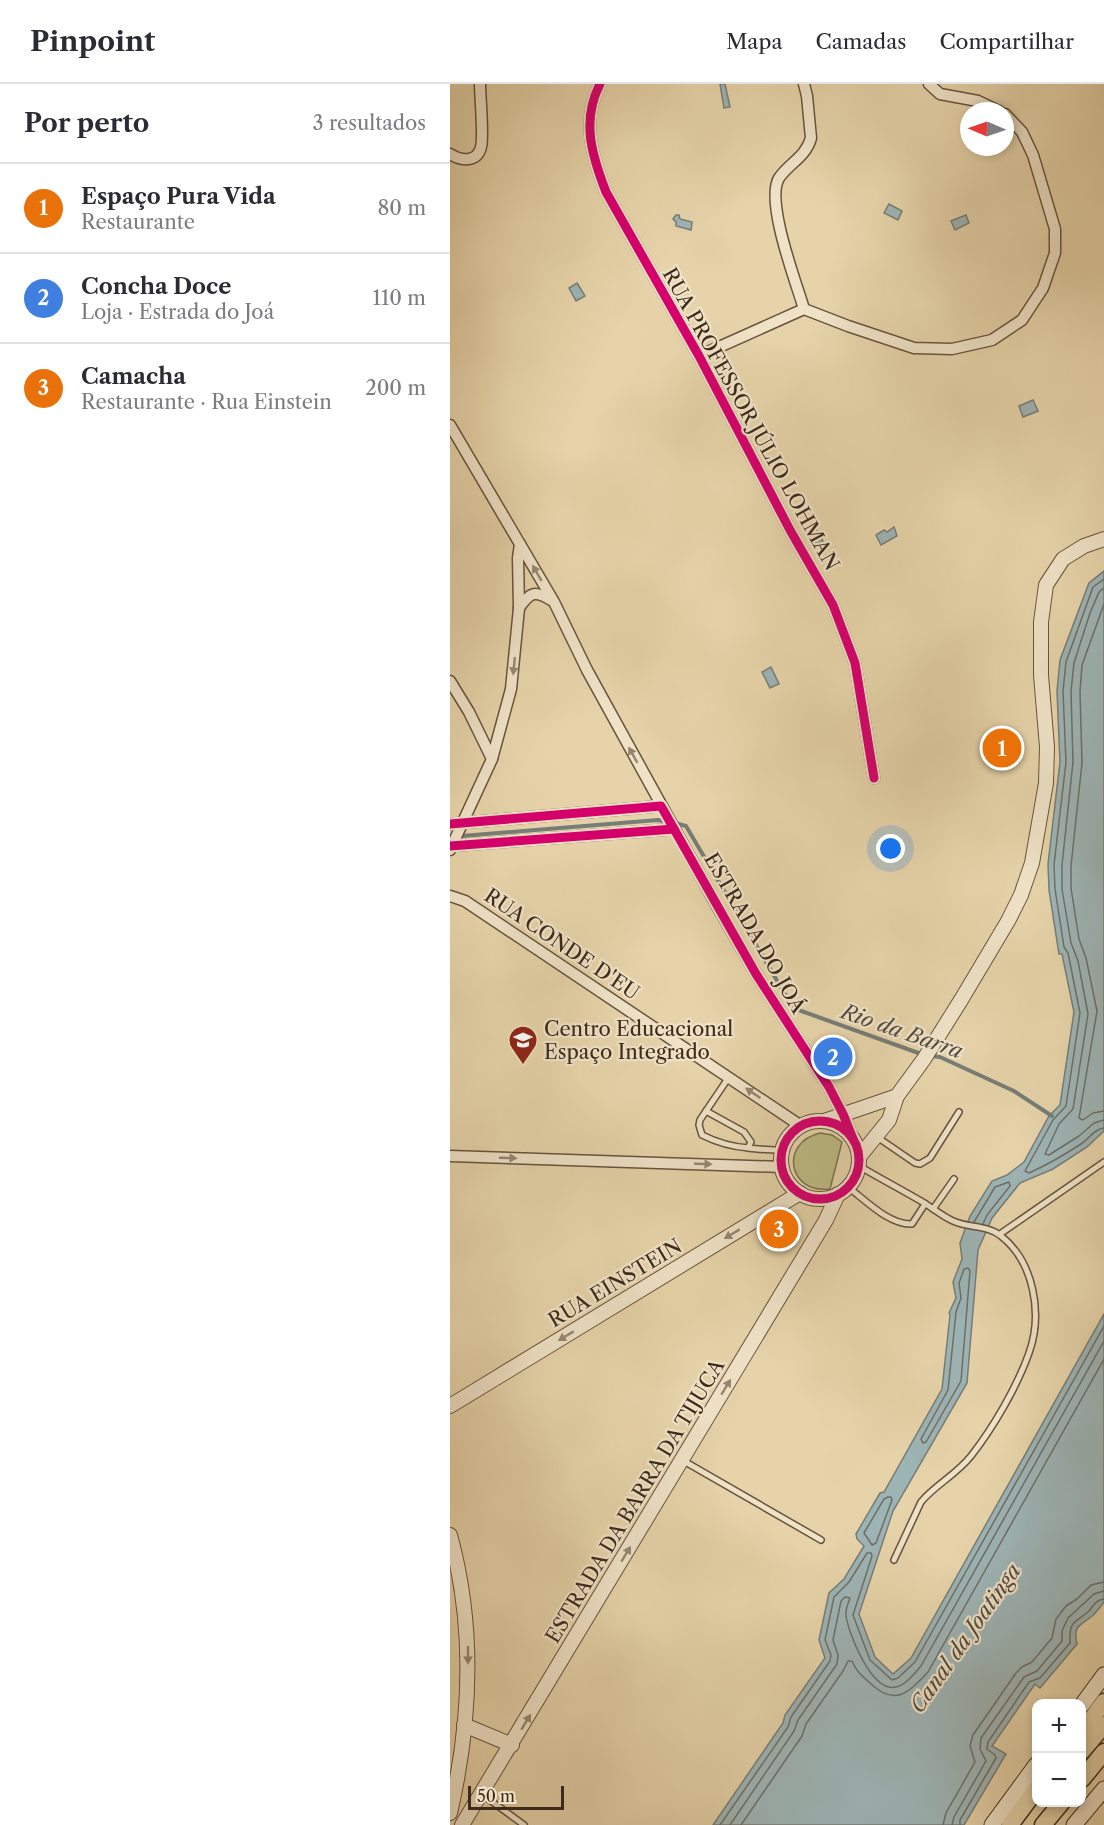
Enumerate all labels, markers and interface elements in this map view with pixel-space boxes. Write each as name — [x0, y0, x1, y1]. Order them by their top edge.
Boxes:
text: Pinpoint — [30, 24, 155, 58]
text: Mapa — [726, 29, 782, 54]
text: Camadas — [815, 29, 906, 54]
text: Compartilhar — [939, 29, 1074, 54]
north arrow — [960, 102, 1014, 156]
text: Por perto — [24, 107, 149, 139]
text: 3 resultados — [313, 111, 426, 135]
text: Espaço Pura Vida — [81, 183, 276, 210]
text: 1 — [39, 196, 48, 220]
text: 80 m — [378, 196, 426, 220]
text: Restaurante — [81, 210, 195, 234]
street label: RUA PROFESSOR JÚLIO LOHMAN — [658, 263, 845, 574]
text: Concha Doce — [81, 273, 231, 300]
text: 2 — [38, 286, 49, 310]
text: 110 m — [373, 286, 426, 310]
text: Loja · Estrada do Joá — [81, 300, 274, 324]
text: Camacha — [81, 363, 186, 390]
text: 3 — [38, 376, 49, 400]
text: 200 m — [365, 376, 426, 400]
text: Restaurante · Rua Einstein — [81, 390, 332, 414]
one-way arrow — [532, 564, 542, 581]
one-way arrow — [510, 657, 519, 676]
pin: 1 — [982, 726, 1022, 770]
one-way arrow — [628, 746, 638, 763]
your location — [876, 834, 905, 863]
street label: ESTRADA DO JOÁ — [699, 848, 812, 1019]
street label: RUA CONDE D'EU — [480, 883, 644, 1005]
water label: Rio da Barra — [836, 998, 966, 1064]
place label: Centro Educacional Espaço Integrado — [544, 1017, 733, 1064]
school or university icon: Centro Educacional Espaço Integrado — [507, 1024, 539, 1066]
pin: 2 — [814, 1034, 853, 1080]
one-way arrow — [744, 1088, 761, 1099]
one-way arrow — [499, 1153, 518, 1163]
one-way arrow — [694, 1159, 713, 1169]
pin: 3 — [760, 1206, 798, 1252]
one-way arrow — [723, 1229, 740, 1239]
street label: RUA EINSTEIN — [544, 1234, 686, 1332]
one-way arrow — [558, 1330, 574, 1341]
street label: ESTRADA DA BARRA DA TIJUCA — [541, 1354, 730, 1647]
one-way arrow — [721, 1379, 732, 1395]
one-way arrow — [621, 1545, 631, 1562]
water label: Canal da Joatinga — [904, 1558, 1026, 1717]
one-way arrow — [463, 1645, 473, 1664]
map controls — [1032, 1699, 1086, 1807]
button: + — [1032, 1699, 1086, 1753]
one-way arrow — [520, 1714, 531, 1730]
button: − — [1032, 1753, 1086, 1807]
scale bar — [468, 1783, 564, 1810]
text: 50 m — [477, 1786, 515, 1806]

